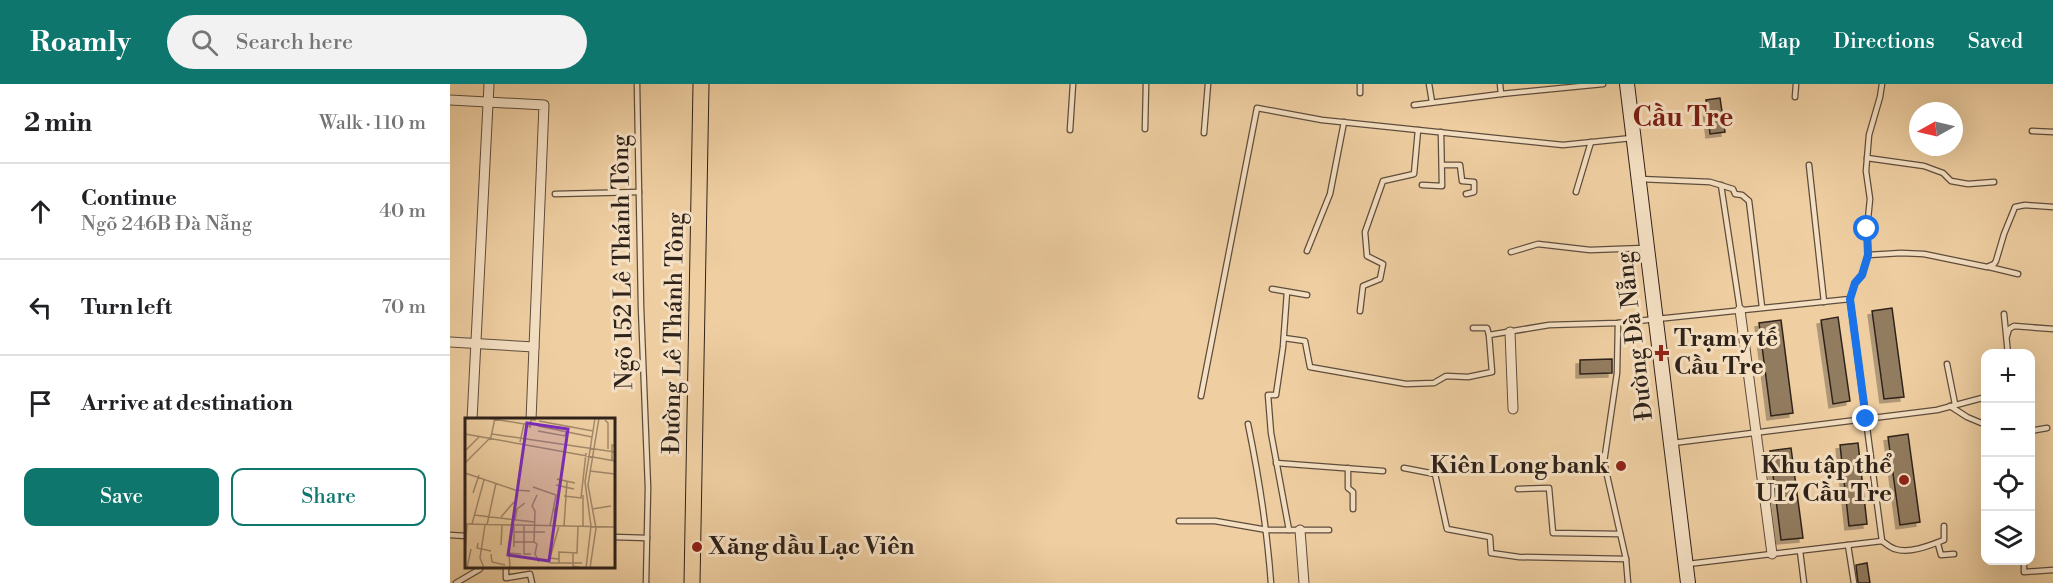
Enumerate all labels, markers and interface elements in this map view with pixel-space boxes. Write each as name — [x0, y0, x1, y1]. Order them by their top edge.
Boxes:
search box — [167, 15, 587, 69]
text: Roamly — [30, 25, 131, 60]
icon: search — [188, 26, 221, 59]
text: Search here — [236, 29, 353, 56]
text: Map — [1759, 29, 1801, 55]
text: Directions — [1834, 29, 1935, 55]
text: Saved — [1968, 29, 2023, 55]
district label: Cầu Tre — [1633, 101, 1733, 135]
north arrow — [1909, 102, 1963, 156]
text: 2 min — [24, 107, 92, 139]
text: Walk · 110 m — [319, 111, 426, 136]
street label: Ngõ 152 Lê Thánh Tông — [606, 134, 640, 390]
text: Continue — [81, 185, 177, 212]
icon: ahead — [24, 195, 57, 228]
text: 40 m — [379, 199, 426, 224]
street label: Đường Lê Thánh Tông — [657, 211, 691, 454]
text: Ngõ 246B Đà Nẵng — [81, 212, 252, 237]
route start — [1853, 215, 1879, 241]
street label: Đường Đà Nẵng — [1610, 249, 1660, 422]
icon: left — [24, 291, 57, 324]
text: Turn left — [81, 294, 172, 321]
text: 70 m — [382, 295, 426, 320]
place label: Trạm y tế Cầu Tre — [1674, 324, 1778, 382]
marker: Trạm y tế Cầu Tre — [1652, 344, 1670, 362]
map controls — [1981, 349, 2035, 565]
button: + — [1981, 349, 2035, 403]
icon: arrive — [24, 387, 57, 420]
text: Arrive at destination — [81, 390, 293, 417]
button: − — [1981, 403, 2035, 457]
route end — [1852, 405, 1878, 431]
inset map — [465, 418, 615, 568]
place label: Kiên Long bank — [1430, 451, 1610, 481]
place label: Khu tập thể U17 Cầu Tre — [1756, 451, 1892, 509]
button: locate — [1981, 457, 2035, 511]
marker: Kiên Long bank — [1614, 459, 1628, 473]
button: Save — [24, 468, 219, 526]
button: Share — [231, 468, 426, 526]
marker: Khu tập thể U17 Cầu Tre — [1897, 473, 1911, 487]
button: layers — [1981, 511, 2035, 565]
place label: Xăng dầu Lạc Viên — [708, 532, 915, 562]
marker: Xăng dầu Lạc Viên — [690, 540, 704, 554]

